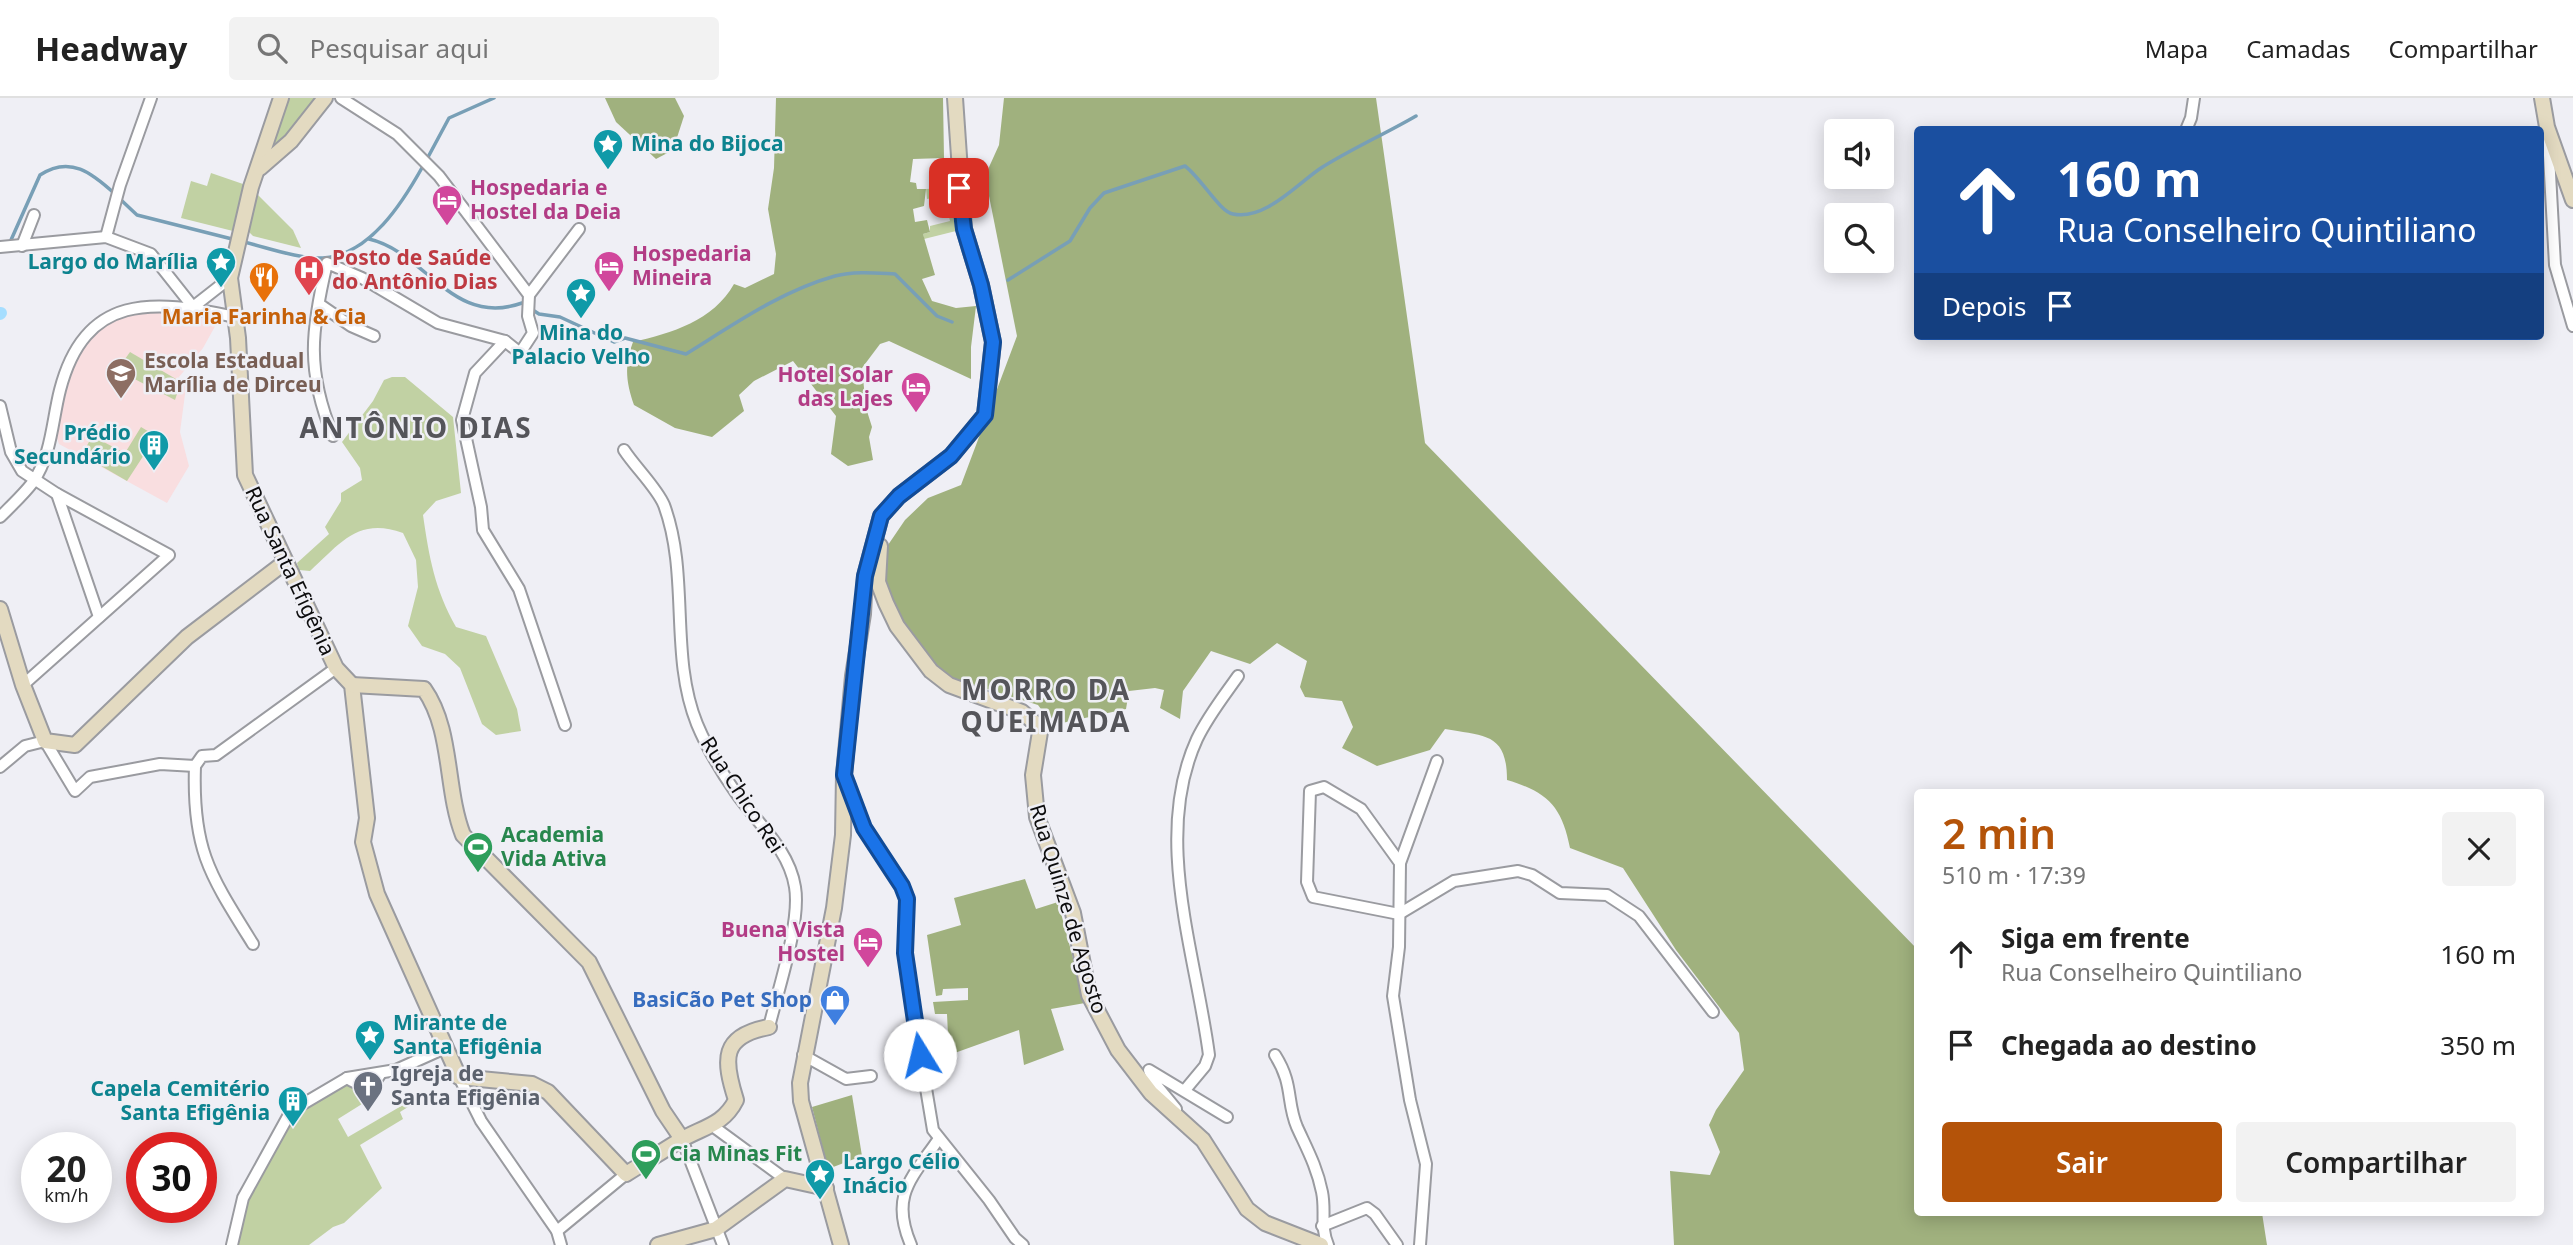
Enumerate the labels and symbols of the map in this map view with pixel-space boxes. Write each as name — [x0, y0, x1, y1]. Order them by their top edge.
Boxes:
place icon: Mina do Bijoca — [591, 127, 625, 171]
place label: Mina do Bijoca — [631, 129, 784, 157]
pin — [929, 158, 989, 218]
place label: Hospedaria e Hostel da Deia — [470, 173, 621, 225]
hotel icon: Hospedaria e Hostel da Deia — [430, 183, 464, 227]
place label: Hospedaria Mineira — [632, 239, 752, 291]
place label: Posto de Saúde do Antônio Dias — [332, 243, 498, 295]
place icon: Largo do Marília — [204, 245, 238, 289]
place label: Largo do Marília — [28, 247, 198, 275]
hotel icon: Hospedaria Mineira — [592, 249, 626, 293]
hospital icon: Posto de Saúde do Antônio Dias — [292, 253, 326, 297]
restaurant icon: Maria Farinha & Cia — [247, 260, 281, 304]
place icon: Mina do Palacio Velho — [564, 276, 598, 320]
place label: Maria Farinha & Cia — [162, 302, 366, 330]
place label: Mina do Palacio Velho — [512, 318, 650, 370]
place label: Escola Estadual Marília de Dirceu — [144, 346, 322, 398]
school or university icon: Escola Estadual Marília de Dirceu — [104, 356, 138, 400]
place label: Hotel Solar das Lajes — [778, 360, 894, 412]
hotel icon: Hotel Solar das Lajes — [899, 370, 933, 414]
district label: ANTÔNIO DIAS — [299, 408, 533, 446]
place label: Prédio Secundário — [14, 418, 131, 470]
building icon: Prédio Secundário — [137, 428, 171, 472]
street label: Rua Santa Efigênia — [239, 481, 342, 660]
district label: MORRO DA QUEIMADA — [961, 670, 1131, 740]
street label: Rua Chico Rei — [695, 731, 791, 858]
street label: Rua Quinze de Agosto — [1024, 800, 1114, 1017]
place label: Academia Vida Ativa — [501, 820, 607, 872]
sports icon: Academia Vida Ativa — [461, 830, 495, 874]
place label: Buena Vista Hostel — [721, 915, 845, 967]
hotel icon: Buena Vista Hostel — [851, 925, 885, 969]
shop icon: BasiCão Pet Shop — [818, 983, 852, 1027]
place label: BasiCão Pet Shop — [632, 985, 812, 1013]
place label: Mirante de Santa Efigênia — [393, 1008, 542, 1060]
place icon: Mirante de Santa Efigênia — [353, 1018, 387, 1062]
position arrow — [883, 1018, 957, 1092]
place label: Igreja de Santa Efigênia — [391, 1059, 540, 1111]
church icon: Igreja de Santa Efigênia — [351, 1069, 385, 1113]
place label: Capela Cemitério Santa Efigênia — [91, 1074, 270, 1126]
building icon: Capela Cemitério Santa Efigênia — [276, 1084, 310, 1128]
speed limit sign: 30 — [126, 1132, 217, 1223]
sports icon: Cia Minas Fit — [629, 1137, 663, 1181]
place label: Cia Minas Fit — [669, 1139, 802, 1167]
place label: Largo Célio Inácio — [843, 1147, 960, 1199]
place icon: Largo Célio Inácio — [803, 1157, 837, 1201]

